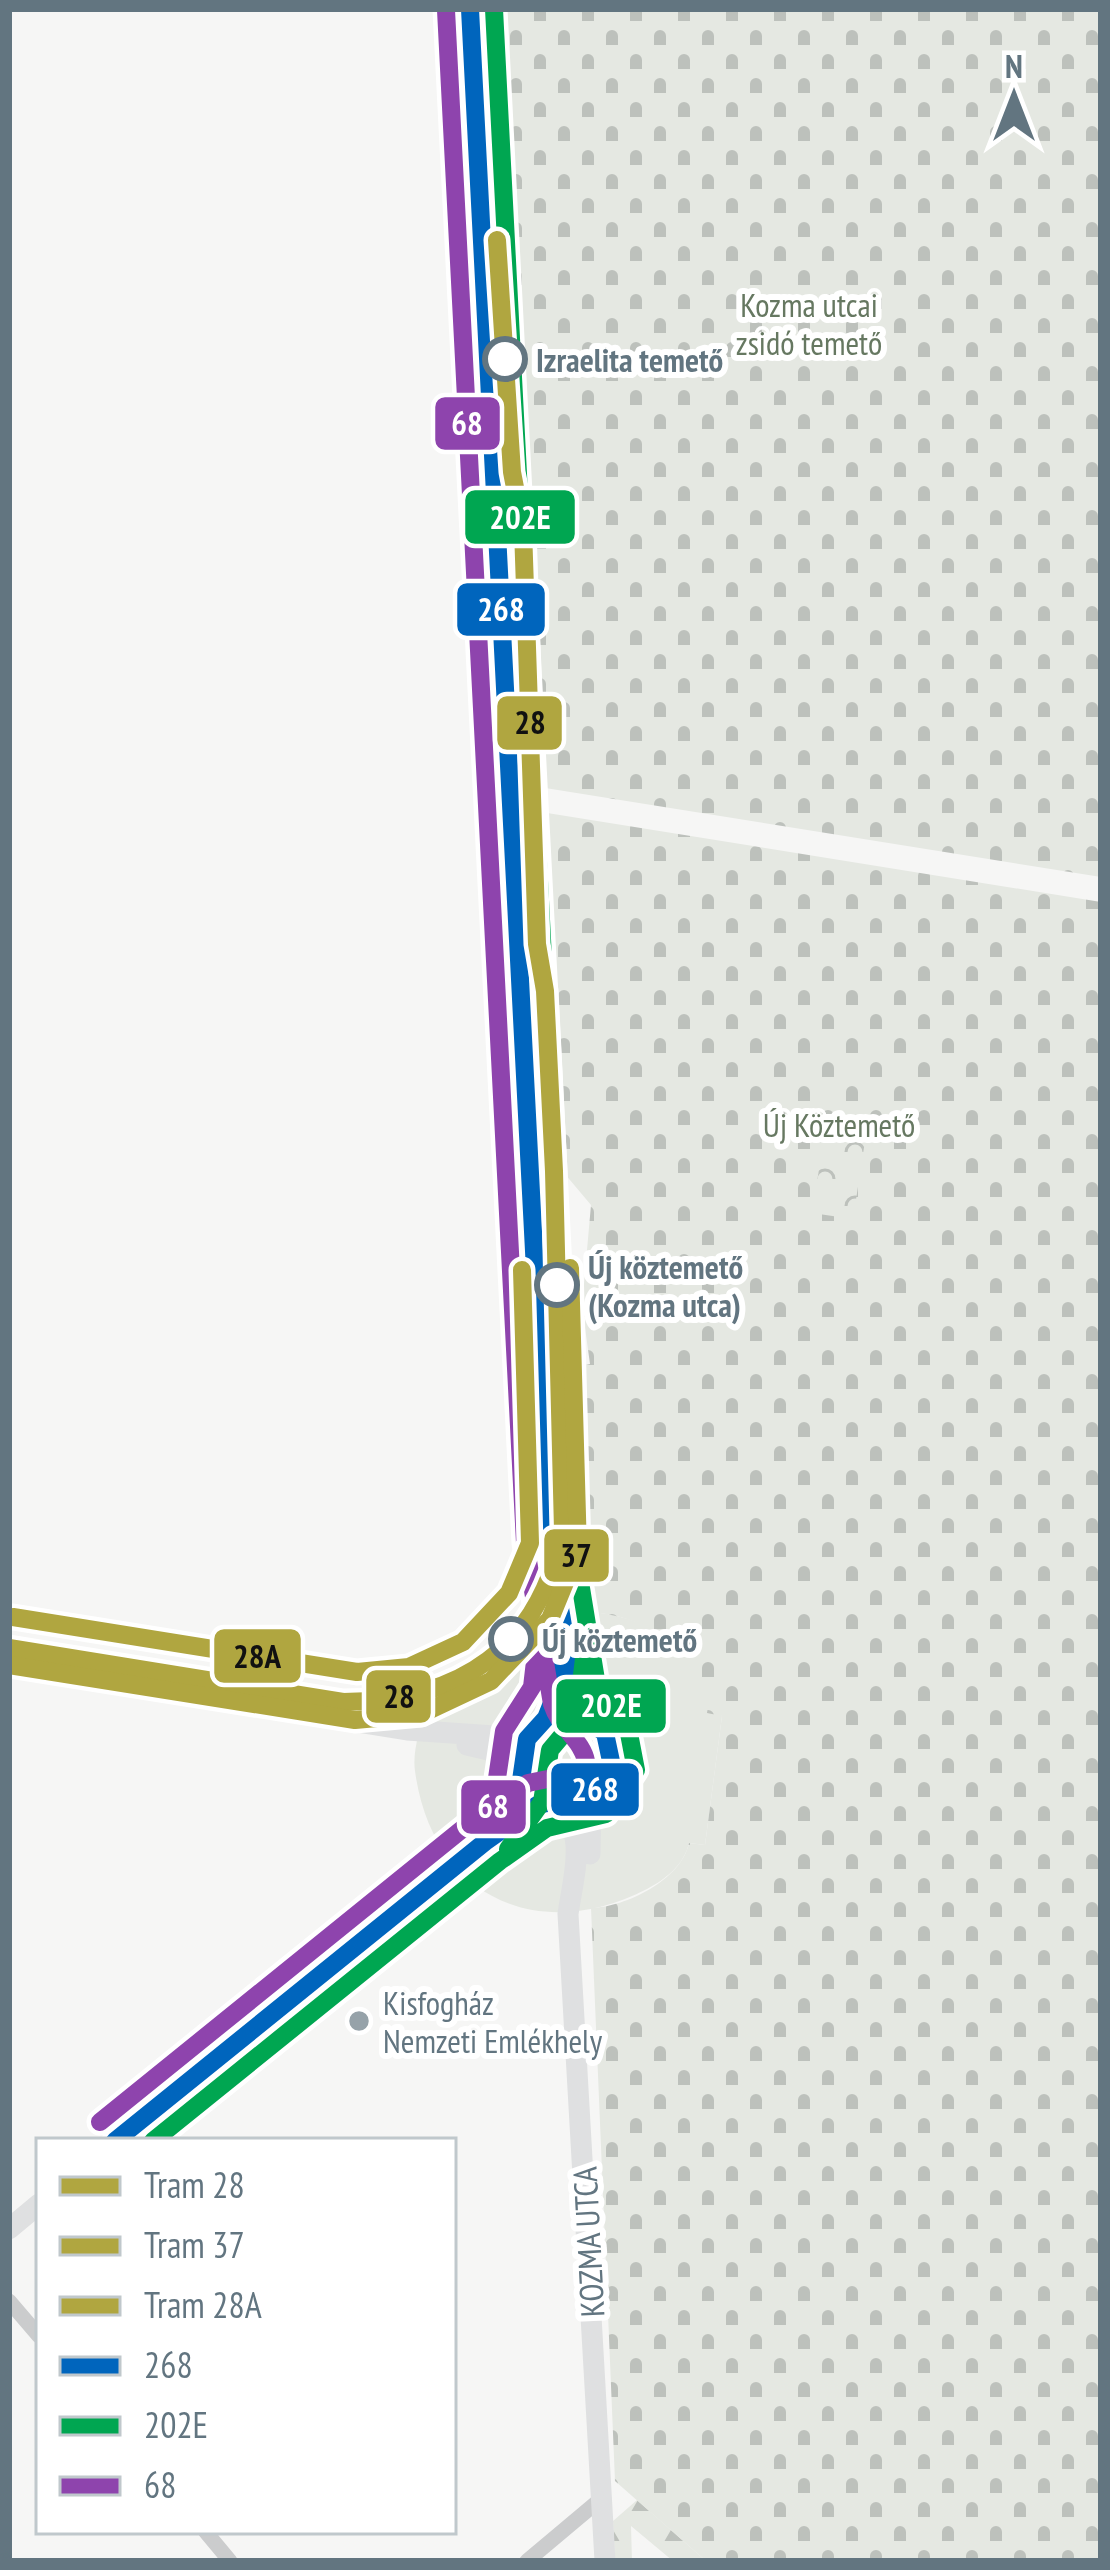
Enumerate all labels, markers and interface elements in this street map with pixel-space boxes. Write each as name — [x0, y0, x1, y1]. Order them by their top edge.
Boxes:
north arrow — [954, 36, 1074, 156]
text: N — [1005, 44, 1023, 87]
park label: Kozma utcai zsidó temető — [736, 283, 882, 364]
marker: Izraelita temető — [484, 338, 526, 380]
place label: Izraelita temető — [536, 338, 723, 381]
line badge: 68 — [433, 395, 502, 452]
text: 68 — [451, 401, 483, 444]
line badge: 202E — [463, 488, 577, 546]
text: 202E — [489, 495, 551, 538]
line badge: 268 — [455, 581, 547, 638]
text: 268 — [477, 587, 525, 630]
line badge: 28 — [495, 694, 564, 752]
text: 28 — [514, 700, 546, 743]
park label: Új Köztemető — [763, 1103, 915, 1146]
place label: Új köztemető (Kozma utca) — [588, 1245, 743, 1326]
marker: Új köztemető (Kozma utca) — [536, 1264, 578, 1306]
line badge: 37 — [542, 1527, 611, 1584]
text: 37 — [560, 1533, 592, 1576]
marker: Új köztemető — [490, 1618, 532, 1660]
place label: Új köztemető — [542, 1618, 697, 1661]
line badge: 28A — [212, 1627, 303, 1685]
text: 28A — [233, 1634, 282, 1677]
line badge: 28 — [364, 1668, 433, 1725]
text: 28 — [383, 1674, 415, 1717]
line badge: 202E — [554, 1677, 668, 1735]
text: 202E — [580, 1683, 642, 1726]
line badge: 268 — [549, 1761, 641, 1818]
text: 268 — [571, 1767, 619, 1810]
line badge: 68 — [459, 1778, 528, 1836]
text: 68 — [477, 1784, 509, 1827]
place label: Kisfogház Nemzeti Emlékhely — [383, 1981, 603, 2062]
marker: Kisfogház Nemzeti Emlékhely — [346, 2008, 372, 2034]
legend — [36, 2138, 456, 2534]
text: Tram 28 — [144, 2161, 245, 2208]
street label: KOZMA UTCA — [563, 2165, 613, 2318]
text: Tram 37 — [144, 2221, 245, 2268]
text: Tram 28A — [144, 2281, 262, 2328]
text: 268 — [144, 2341, 193, 2388]
text: 202E — [144, 2401, 208, 2448]
text: 68 — [144, 2461, 176, 2508]

